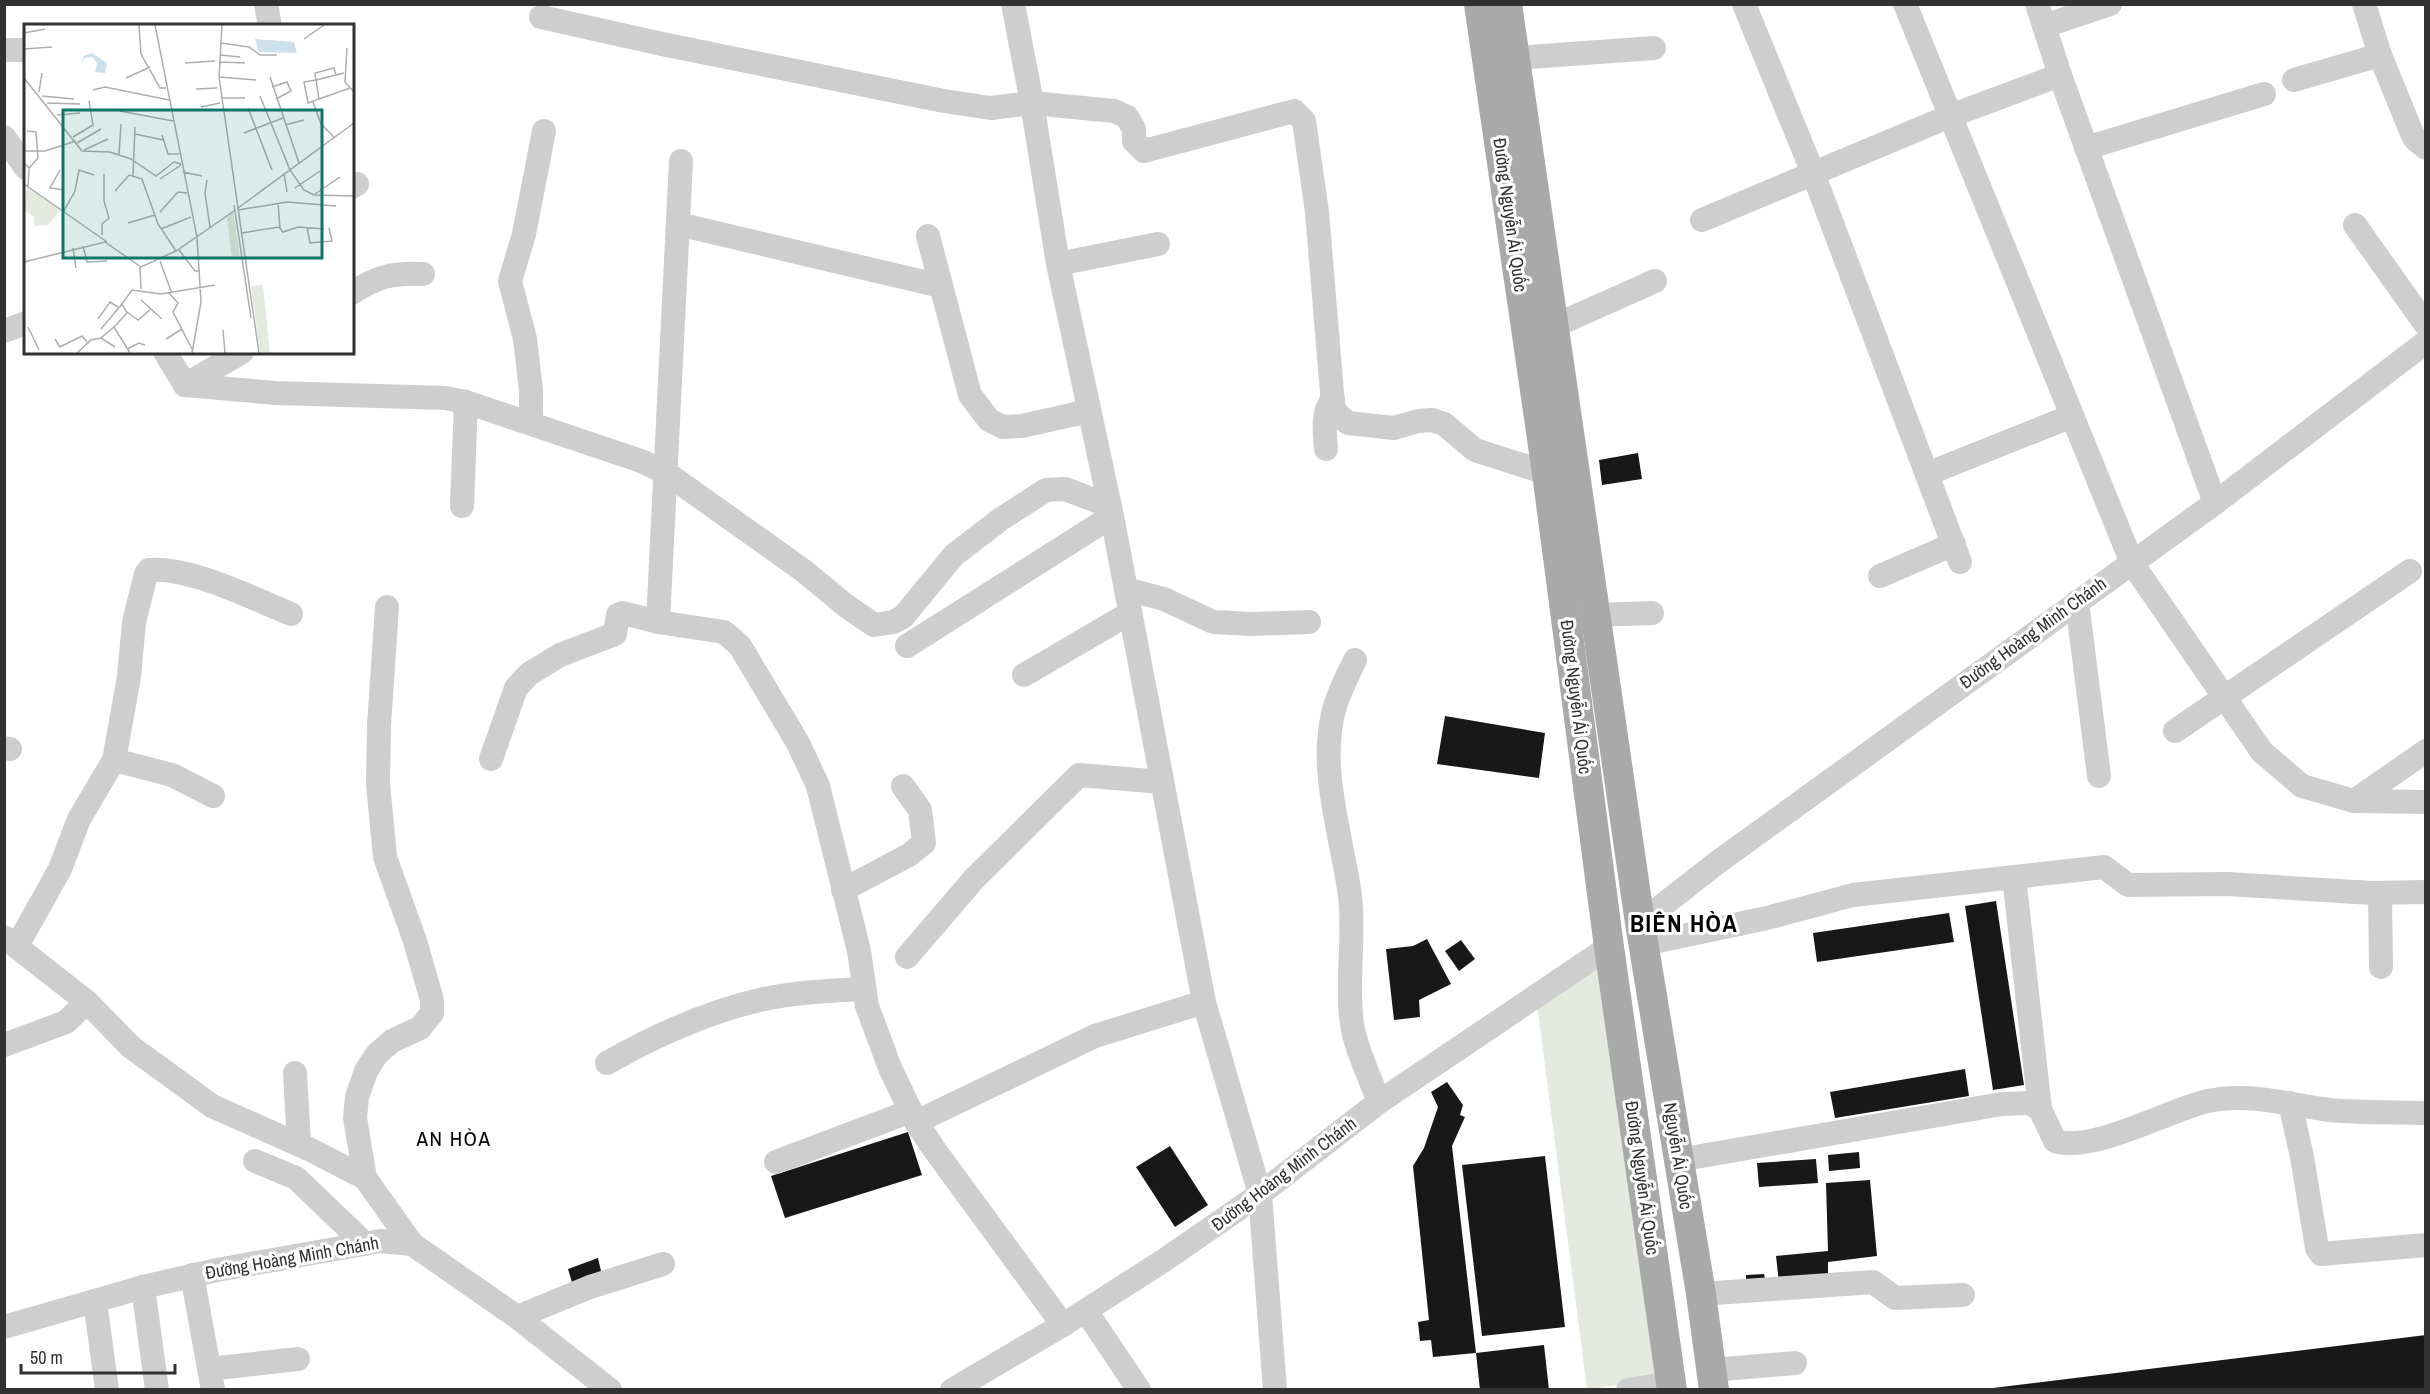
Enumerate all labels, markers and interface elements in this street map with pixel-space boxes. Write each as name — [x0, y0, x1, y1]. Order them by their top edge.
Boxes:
inset map — [24, 24, 354, 354]
street label: Đường Nguyễn Ái Quốc — [1487, 136, 1534, 293]
street label: Đường Hoàng Minh Chánh — [1954, 571, 2111, 694]
street label: Đường Nguyễn Ái Quốc — [1555, 618, 1598, 775]
district label: BIÊN HÒA — [1630, 907, 1738, 939]
street label: Đường Nguyễn Ái Quốc — [1619, 1099, 1666, 1256]
street label: Nguyễn Ái Quốc — [1658, 1101, 1699, 1211]
street label: Đường Hoàng Minh Chánh — [1206, 1111, 1361, 1236]
district label: AN HÒA — [415, 1124, 492, 1153]
street label: Đường Hoàng Minh Chánh — [203, 1230, 381, 1285]
scale bar — [21, 1337, 176, 1375]
text: 50 m — [30, 1345, 63, 1370]

